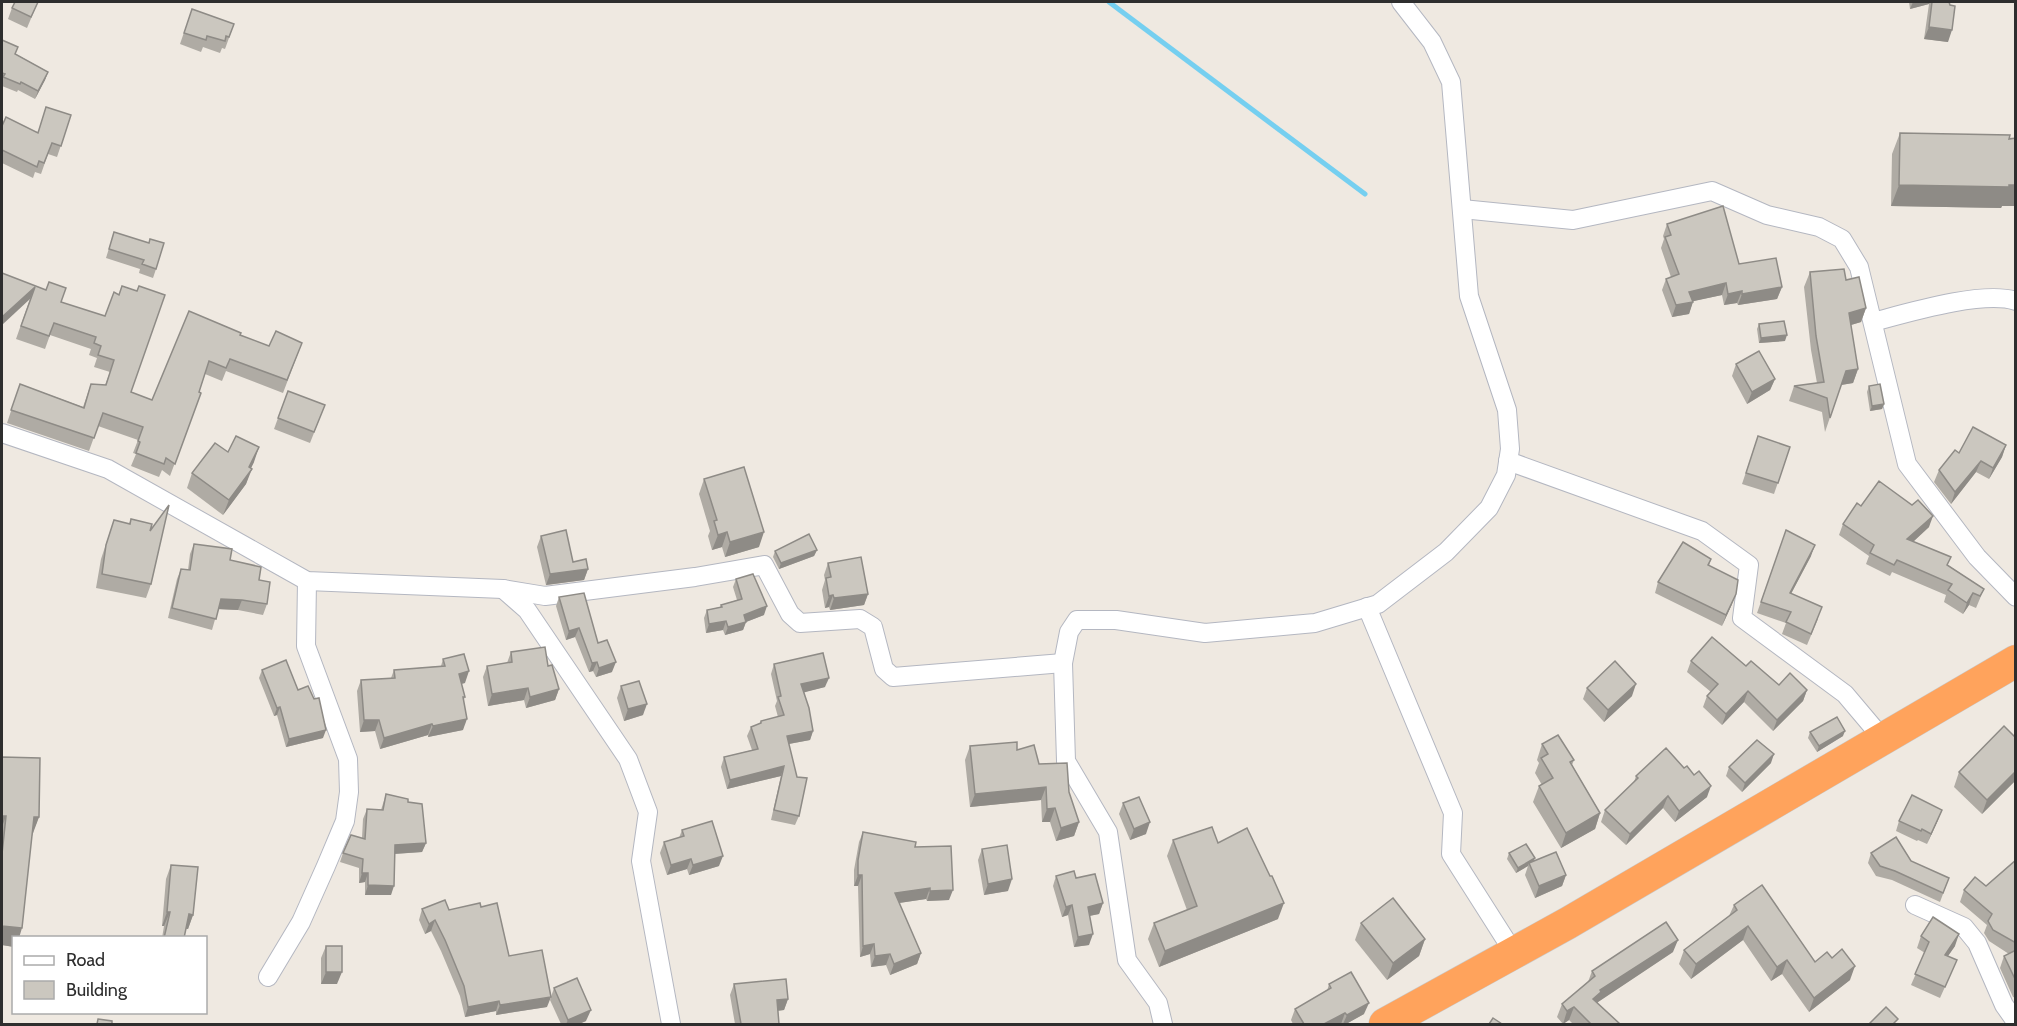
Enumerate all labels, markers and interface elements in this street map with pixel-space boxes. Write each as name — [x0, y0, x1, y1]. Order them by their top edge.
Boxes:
legend — [12, 936, 207, 1014]
text: Road — [66, 949, 105, 971]
text: Building — [66, 979, 128, 1001]

